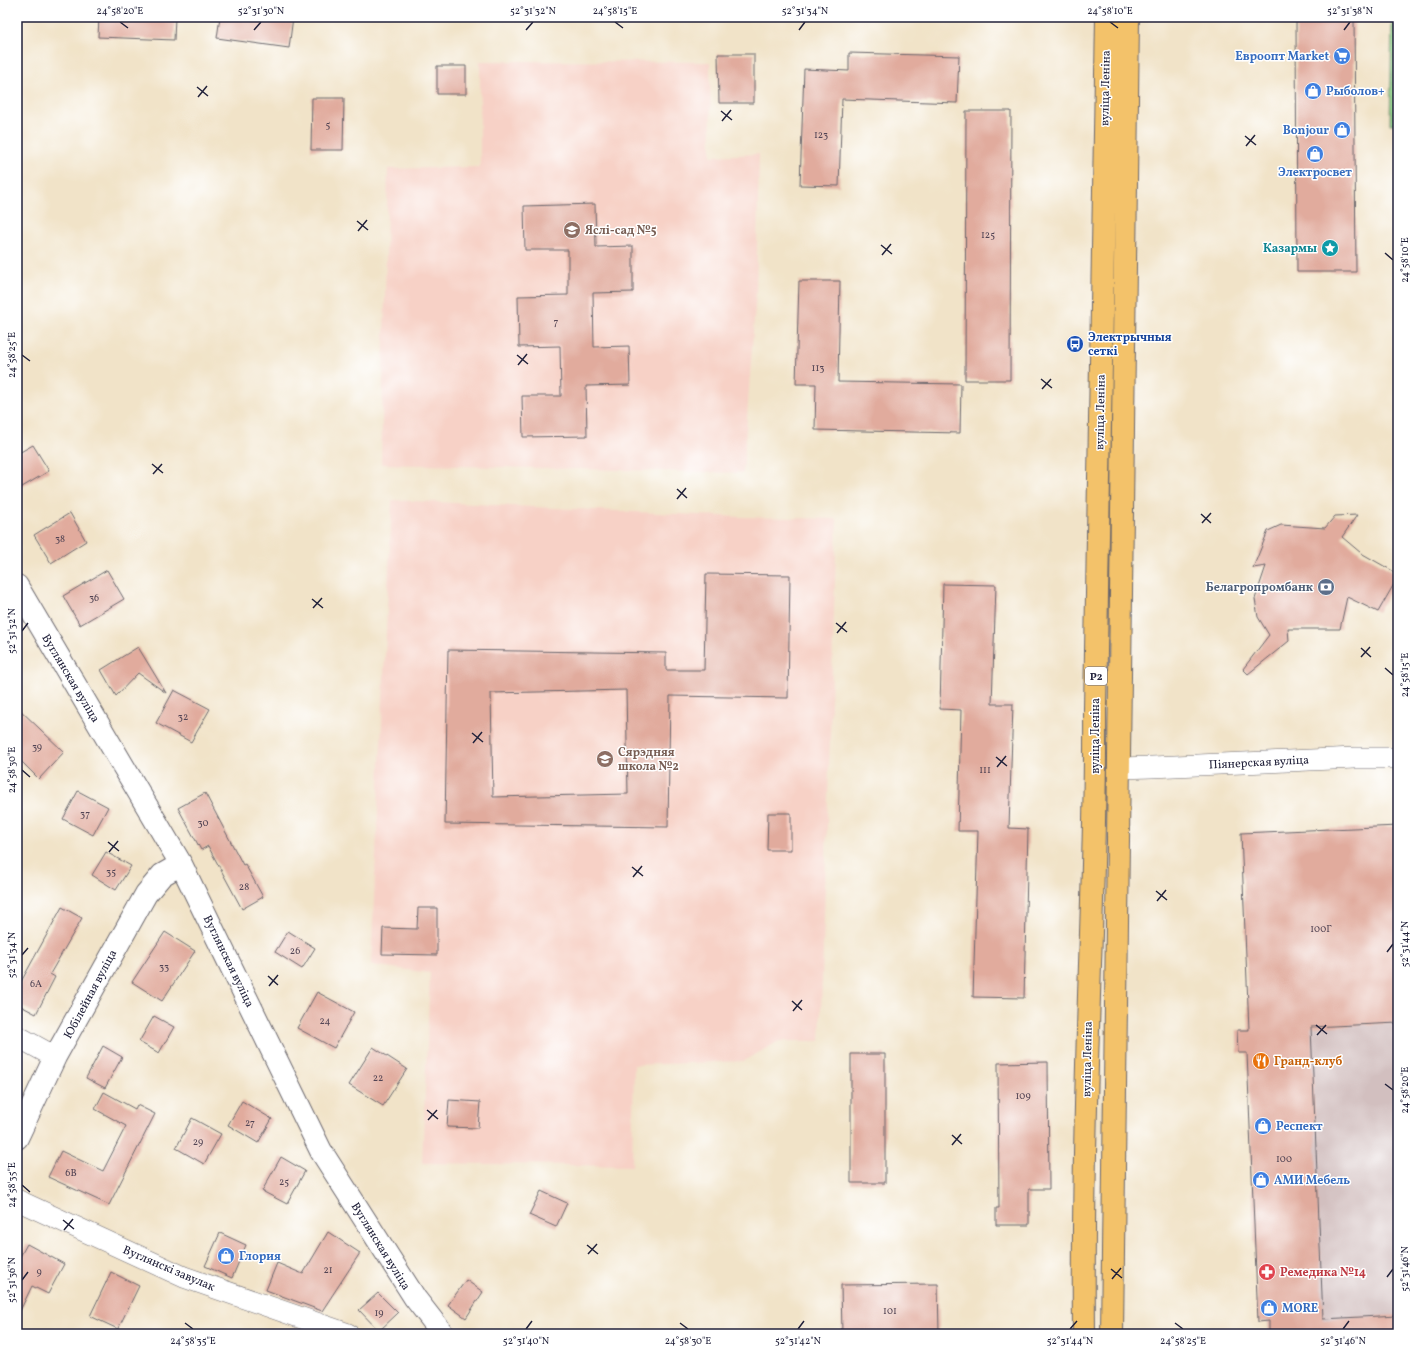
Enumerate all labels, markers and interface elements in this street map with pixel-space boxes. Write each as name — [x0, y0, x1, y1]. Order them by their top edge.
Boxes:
text: 24°58'20"E — [97, 4, 143, 18]
text: 52°31'30"N — [238, 4, 285, 18]
text: 52°31'32"N — [510, 4, 557, 18]
text: 24°58'15"E — [593, 4, 637, 18]
text: 52°31'34"N — [782, 4, 829, 18]
text: 24°58'10"E — [1087, 4, 1133, 18]
text: 52°31'38"N — [1327, 4, 1373, 18]
supermarket icon: Евроопт Market — [1332, 46, 1352, 66]
place label: Евроопт Market — [1235, 49, 1329, 65]
street label: вуліца Леніна — [1097, 50, 1115, 126]
shop icon: Рыболов+ — [1303, 81, 1323, 101]
place label: Рыболов+ — [1326, 84, 1385, 100]
house number: 5 — [326, 118, 331, 132]
shop icon: Bonjour — [1332, 120, 1352, 140]
place label: Bonjour — [1283, 123, 1329, 139]
house number: 123 — [814, 128, 828, 142]
shop icon: Электросвет — [1305, 144, 1325, 164]
place label: Электросвет — [1278, 165, 1352, 181]
school or university icon: Яслі-сад №5 — [562, 220, 582, 240]
place label: Яслі-сад №5 — [585, 223, 657, 239]
house number: 125 — [981, 228, 995, 242]
text: 24°58'10"E — [1398, 237, 1412, 283]
place icon: Казармы — [1320, 238, 1340, 258]
place label: Казармы — [1263, 241, 1317, 257]
house number: 7 — [554, 315, 559, 329]
place label: Электрычныя сеткі — [1088, 330, 1172, 360]
text: 24°58'25"E — [5, 332, 19, 378]
bus stop icon: Электрычныя сеткі — [1065, 334, 1085, 354]
house number: 113 — [812, 361, 824, 375]
street label: вуліца Леніна — [1092, 374, 1110, 450]
house number: 38 — [55, 532, 65, 546]
bank icon: Белагропромбанк — [1316, 577, 1336, 597]
place label: Белагропромбанк — [1206, 580, 1313, 596]
house number: 36 — [89, 591, 99, 605]
text: 52°31'32"N — [5, 607, 19, 654]
street label: Вуглянская вуліца — [37, 631, 103, 726]
text: 24°58'15"E — [1398, 653, 1412, 697]
road number: Р2 — [1085, 667, 1107, 685]
street label: вуліца Леніна — [1088, 698, 1104, 774]
house number: 32 — [178, 710, 188, 724]
house number: 39 — [32, 740, 42, 754]
place label: Сярэдняя школа №2 — [618, 745, 679, 775]
text: 24°58'30"E — [5, 747, 19, 793]
school or university icon: Сярэдняя школа №2 — [595, 749, 615, 769]
street label: Піянерская вуліца — [1209, 752, 1310, 774]
house number: 111 — [979, 763, 991, 777]
house number: 37 — [80, 807, 90, 821]
house number: 30 — [198, 816, 208, 830]
house number: 35 — [106, 865, 116, 879]
house number: 28 — [239, 880, 249, 894]
street label: Вуглянская вуліца — [199, 913, 257, 1010]
text: 52°31'44"N — [1398, 920, 1412, 967]
house number: 100Г — [1310, 922, 1332, 936]
text: 52°31'34"N — [5, 931, 19, 978]
house number: 26 — [290, 944, 300, 958]
street label: Юбілейная вуліца — [61, 947, 121, 1042]
house number: 33 — [159, 960, 169, 974]
house number: 6А — [30, 977, 42, 991]
house number: 24 — [319, 1014, 331, 1028]
street label: вуліца Леніна — [1079, 1021, 1097, 1097]
restaurant icon: Гранд-клуб — [1251, 1051, 1271, 1071]
place label: Гранд-клуб — [1274, 1054, 1342, 1070]
text: 24°58'20"E — [1398, 1067, 1412, 1113]
house number: 22 — [373, 1071, 383, 1085]
house number: 109 — [1015, 1089, 1031, 1103]
house number: 27 — [245, 1116, 255, 1130]
shop icon: Респект — [1253, 1116, 1273, 1136]
place label: Респект — [1276, 1119, 1323, 1135]
house number: 29 — [193, 1135, 203, 1149]
house number: 100 — [1276, 1152, 1292, 1166]
text: 24°58'35"E — [5, 1162, 19, 1208]
house number: 6В — [65, 1166, 77, 1180]
shop icon: АМИ Мебель — [1251, 1170, 1271, 1190]
place label: АМИ Мебель — [1274, 1173, 1350, 1189]
house number: 25 — [279, 1175, 289, 1189]
street label: Вуглянская вуліца — [347, 1200, 414, 1293]
street label: Вуглянскі завулак — [120, 1242, 218, 1296]
shop icon: Глория — [216, 1246, 236, 1266]
text: 52°31'46"N — [1398, 1246, 1412, 1292]
place label: Глория — [239, 1249, 281, 1265]
text: 52°31'36"N — [5, 1257, 19, 1303]
pharmacy icon: Ремедика №14 — [1257, 1262, 1277, 1282]
house number: 21 — [323, 1263, 333, 1277]
house number: 9 — [36, 1265, 42, 1279]
place label: Ремедика №14 — [1280, 1265, 1366, 1281]
shop icon: MORE — [1259, 1298, 1279, 1318]
place label: MORE — [1282, 1301, 1319, 1317]
house number: 101 — [883, 1304, 897, 1318]
house number: 19 — [374, 1306, 384, 1320]
text: 24°58'35"E — [170, 1334, 216, 1348]
text: 52°31'40"N — [503, 1334, 550, 1348]
text: 24°58'30"E — [665, 1334, 711, 1348]
text: 52°31'42"N — [775, 1334, 822, 1348]
text: 52°31'44"N — [1047, 1334, 1094, 1348]
text: 24°58'25"E — [1160, 1334, 1206, 1348]
text: 52°31'46"N — [1320, 1334, 1366, 1348]

